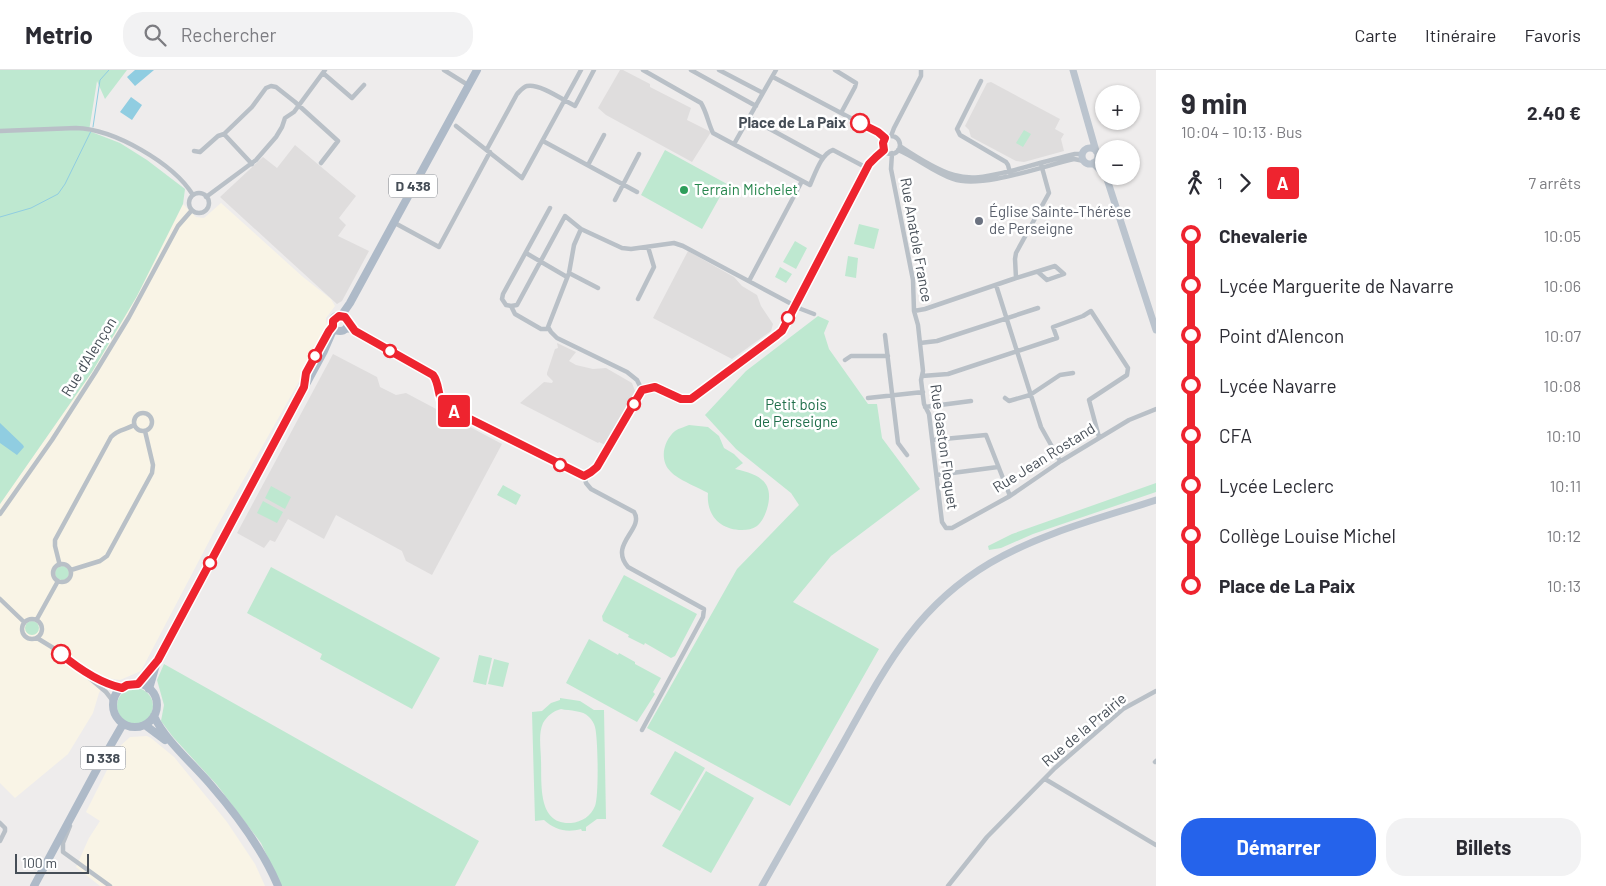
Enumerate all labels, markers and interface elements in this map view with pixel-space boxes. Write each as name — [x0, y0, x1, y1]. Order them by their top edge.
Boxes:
search box — [123, 12, 473, 57]
text: Metrio — [25, 20, 93, 49]
icon: search — [141, 21, 169, 49]
text: Rechercher — [181, 23, 276, 46]
text: Carte — [1354, 24, 1397, 46]
text: Itinéraire — [1425, 24, 1496, 46]
text: Favoris — [1524, 24, 1581, 46]
map controls — [1095, 85, 1140, 185]
button: + — [1095, 85, 1140, 130]
text: 9 min — [1181, 86, 1247, 120]
text: 2.40 € — [1527, 101, 1581, 124]
place label: Place de La Paix — [738, 113, 846, 131]
marker: Place de La Paix — [850, 113, 870, 133]
text: 10:04 – 10:13 · Bus — [1181, 122, 1302, 141]
button: − — [1095, 140, 1140, 185]
icon: walk — [1181, 169, 1209, 197]
icon: forward — [1231, 169, 1259, 197]
text: A — [1277, 172, 1289, 194]
text: 1 — [1217, 173, 1223, 192]
text: 7 arrêts — [1529, 173, 1581, 192]
road number: D 438 — [389, 174, 437, 198]
street label: Rue Anatole France — [897, 176, 937, 303]
place label: Terrain Michelet — [694, 180, 798, 198]
marker: Terrain Michelet — [678, 184, 690, 196]
place label: Église Sainte-Thérèse de Perseigne — [989, 202, 1131, 237]
marker: Église Sainte-Thérèse de Perseigne — [973, 215, 985, 227]
text: Chevalerie — [1219, 224, 1308, 247]
text: 10:05 — [1544, 226, 1581, 245]
text: Lycée Marguerite de Navarre — [1219, 274, 1454, 297]
text: 10:06 — [1544, 276, 1581, 295]
unlabelled marker — [781, 311, 795, 325]
street label: Rue d'Alençon — [57, 314, 120, 399]
text: Point d'Alencon — [1219, 324, 1344, 347]
text: 10:07 — [1544, 326, 1581, 345]
unlabelled marker — [383, 344, 397, 358]
unlabelled marker — [308, 349, 322, 363]
text: Lycée Navarre — [1219, 374, 1337, 397]
text: 10:08 — [1544, 376, 1581, 395]
street label: Rue Gaston Floquet — [927, 383, 963, 511]
line badge: A — [438, 395, 470, 427]
park label: Petit bois de Perseigne — [754, 395, 838, 430]
unlabelled marker — [627, 397, 641, 411]
text: A — [448, 400, 460, 422]
street label: Rue Jean Rostand — [989, 418, 1098, 496]
text: CFA — [1219, 424, 1252, 447]
text: 10:10 — [1546, 426, 1581, 445]
unlabelled marker — [553, 458, 567, 472]
text: Lycée Leclerc — [1219, 474, 1334, 497]
text: 10:11 — [1550, 476, 1581, 495]
text: Collège Louise Michel — [1219, 524, 1396, 547]
text: 10:12 — [1547, 526, 1581, 545]
unlabelled marker — [203, 556, 217, 570]
text: Place de La Paix — [1219, 574, 1355, 597]
text: 10:13 — [1547, 576, 1581, 595]
unlabelled marker — [51, 644, 71, 664]
street label: Rue de la Prairie — [1038, 689, 1129, 770]
road number: D 338 — [80, 746, 126, 770]
button: Démarrer — [1181, 818, 1376, 876]
button: Billets — [1386, 818, 1581, 876]
scale bar — [15, 851, 89, 874]
text: 100 m — [22, 854, 57, 871]

